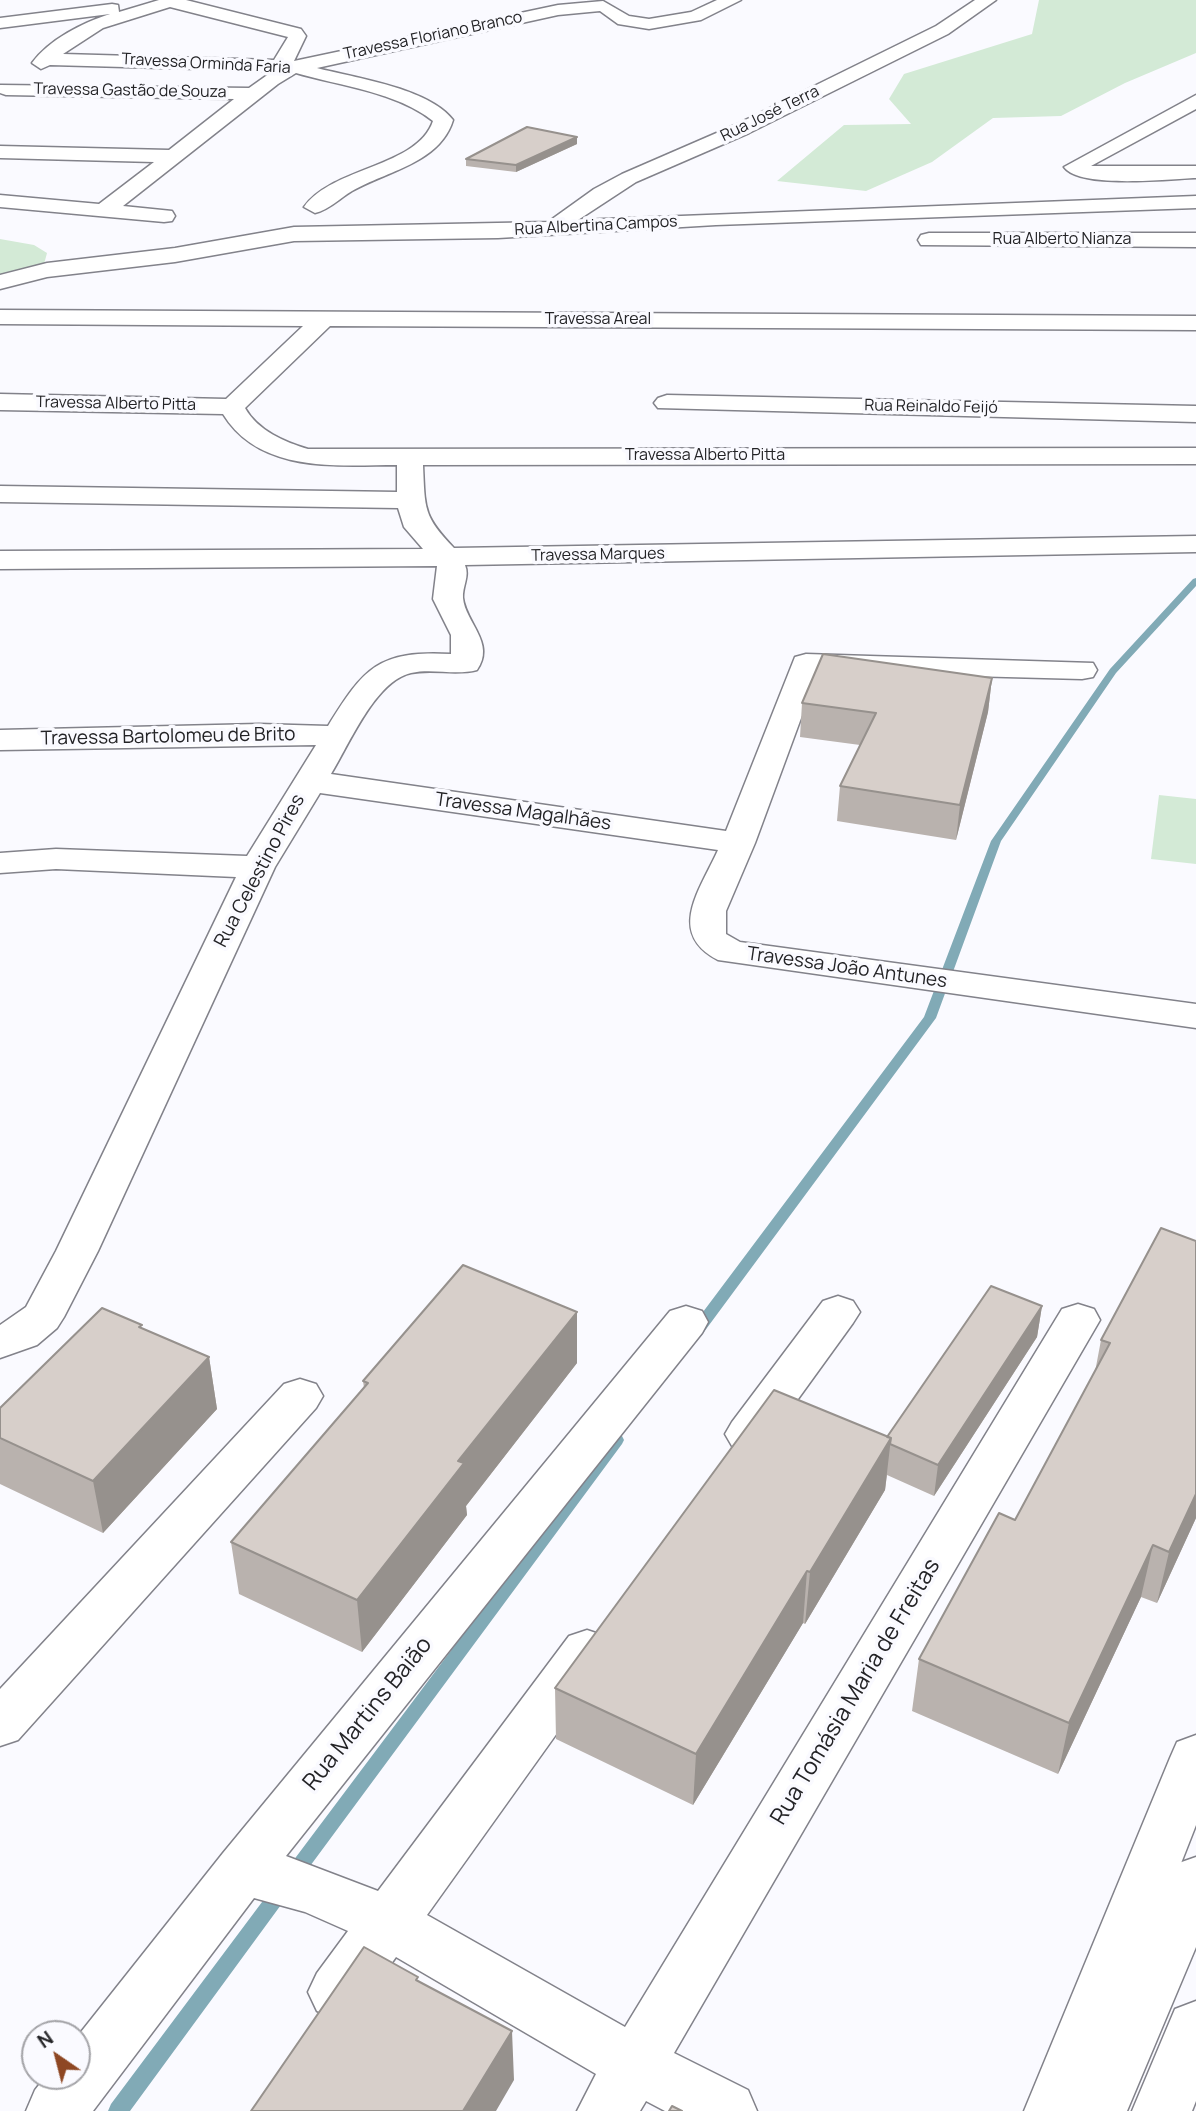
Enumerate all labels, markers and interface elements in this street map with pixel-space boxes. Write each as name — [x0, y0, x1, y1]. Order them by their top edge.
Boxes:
street label: Travessa Floriano Branco — [342, 8, 524, 64]
street label: Travessa Orminda Faria — [121, 50, 291, 78]
street label: Travessa Gastão de Souza — [33, 80, 227, 102]
street label: Rua José Terra — [718, 82, 822, 146]
street label: Rua Albertina Campos — [514, 212, 678, 240]
street label: Rua Alberto Nianza — [993, 230, 1131, 250]
street label: Travessa Areal — [545, 310, 651, 330]
street label: Travessa Alberto Pitta — [36, 393, 196, 415]
street label: Rua Reinaldo Feijó — [864, 396, 998, 418]
street label: Travessa Alberto Pitta — [625, 446, 785, 466]
street label: Travessa Marques — [531, 544, 665, 566]
street label: Travessa Bartolomeu de Brito — [40, 723, 296, 751]
street label: Travessa Magalhães — [434, 788, 612, 836]
street label: Rua Celestino Pires — [210, 791, 310, 951]
street label: Travessa João Antunes — [745, 943, 949, 993]
street label: Rua Tomásia Maria de Freitas — [766, 1554, 946, 1830]
street label: Rua Martins Baião — [298, 1632, 438, 1796]
north arrow — [21, 2020, 91, 2090]
text: N — [32, 2025, 58, 2054]

